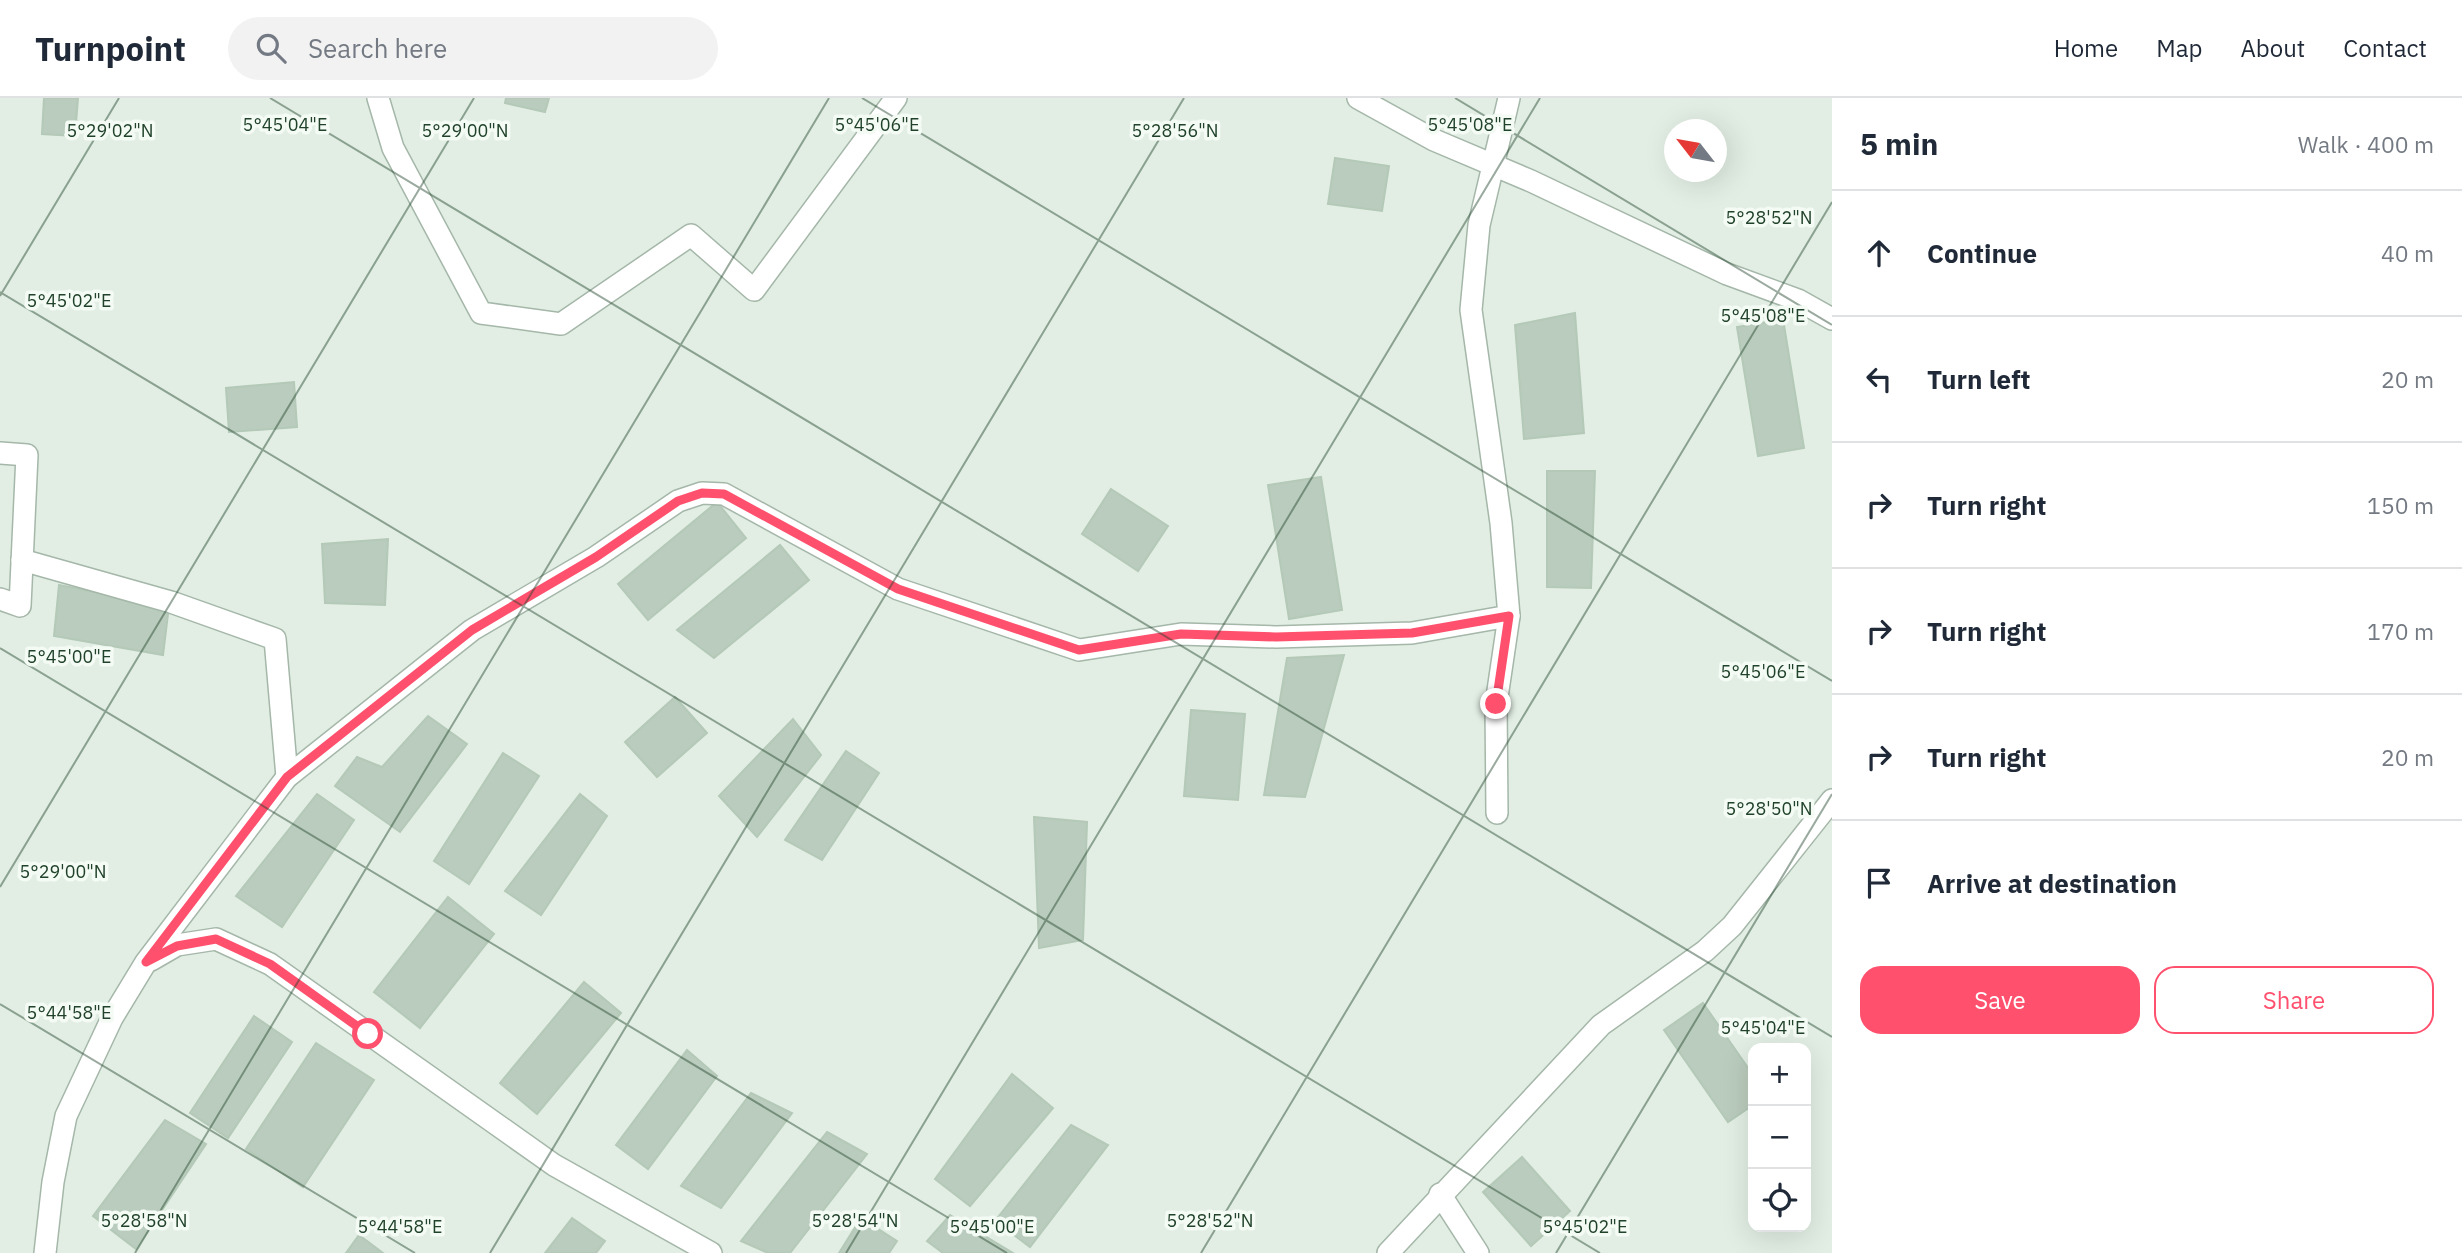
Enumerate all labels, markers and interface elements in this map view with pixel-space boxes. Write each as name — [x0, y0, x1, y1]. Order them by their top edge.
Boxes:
search box — [228, 17, 718, 80]
text: Turnpoint — [35, 27, 186, 70]
icon: search — [252, 29, 290, 67]
text: Search here — [308, 31, 447, 65]
text: Home — [2054, 32, 2118, 64]
text: Map — [2156, 32, 2202, 64]
text: About — [2240, 32, 2305, 64]
text: Contact — [2343, 32, 2427, 64]
text: 5°45'04"E — [243, 113, 327, 136]
text: 5°45'06"E — [835, 113, 919, 136]
text: 5°45'08"E — [1428, 113, 1512, 136]
text: 5°29'02"N — [66, 119, 154, 142]
text: 5°29'00"N — [421, 119, 509, 142]
text: 5°28'56"N — [1131, 119, 1219, 142]
north arrow — [1664, 119, 1727, 182]
text: 5 min — [1860, 124, 1938, 163]
text: Walk · 400 m — [2298, 129, 2434, 159]
text: 5°28'52"N — [1725, 206, 1813, 229]
icon: ahead — [1860, 234, 1898, 272]
text: Continue — [1927, 236, 2037, 270]
text: 40 m — [2381, 238, 2434, 268]
text: 5°45'02"E — [27, 289, 111, 312]
text: 5°45'08"E — [1721, 304, 1805, 327]
icon: left — [1860, 360, 1898, 398]
text: Turn left — [1927, 362, 2030, 396]
text: 20 m — [2381, 364, 2434, 394]
icon: right — [1860, 486, 1898, 524]
text: Turn right — [1927, 488, 2046, 522]
text: 150 m — [2367, 490, 2434, 520]
icon: right — [1860, 612, 1898, 650]
text: Turn right — [1927, 614, 2046, 648]
text: 170 m — [2367, 616, 2434, 646]
text: 5°45'00"E — [27, 645, 111, 668]
text: 5°45'06"E — [1721, 660, 1805, 683]
route end — [1480, 688, 1511, 719]
icon: right — [1860, 738, 1898, 776]
text: Turn right — [1927, 740, 2046, 774]
text: 20 m — [2381, 742, 2434, 772]
text: 5°28'50"N — [1725, 797, 1813, 820]
text: 5°29'00"N — [19, 860, 107, 883]
icon: arrive — [1860, 864, 1898, 902]
text: Arrive at destination — [1927, 866, 2177, 900]
button: Save — [1860, 966, 2140, 1034]
button: Share — [2154, 966, 2434, 1034]
text: 5°44'58"E — [27, 1001, 111, 1024]
text: 5°45'04"E — [1721, 1016, 1805, 1039]
route start — [352, 1018, 383, 1049]
map controls — [1748, 1043, 1811, 1232]
button: + — [1748, 1043, 1811, 1106]
button: − — [1748, 1106, 1811, 1169]
button: locate — [1748, 1169, 1811, 1232]
text: 5°28'58"N — [100, 1209, 188, 1232]
text: 5°28'54"N — [811, 1209, 899, 1232]
text: 5°28'52"N — [1166, 1209, 1254, 1232]
text: 5°44'58"E — [358, 1215, 442, 1238]
text: 5°45'00"E — [950, 1215, 1034, 1238]
text: 5°45'02"E — [1543, 1215, 1627, 1238]

